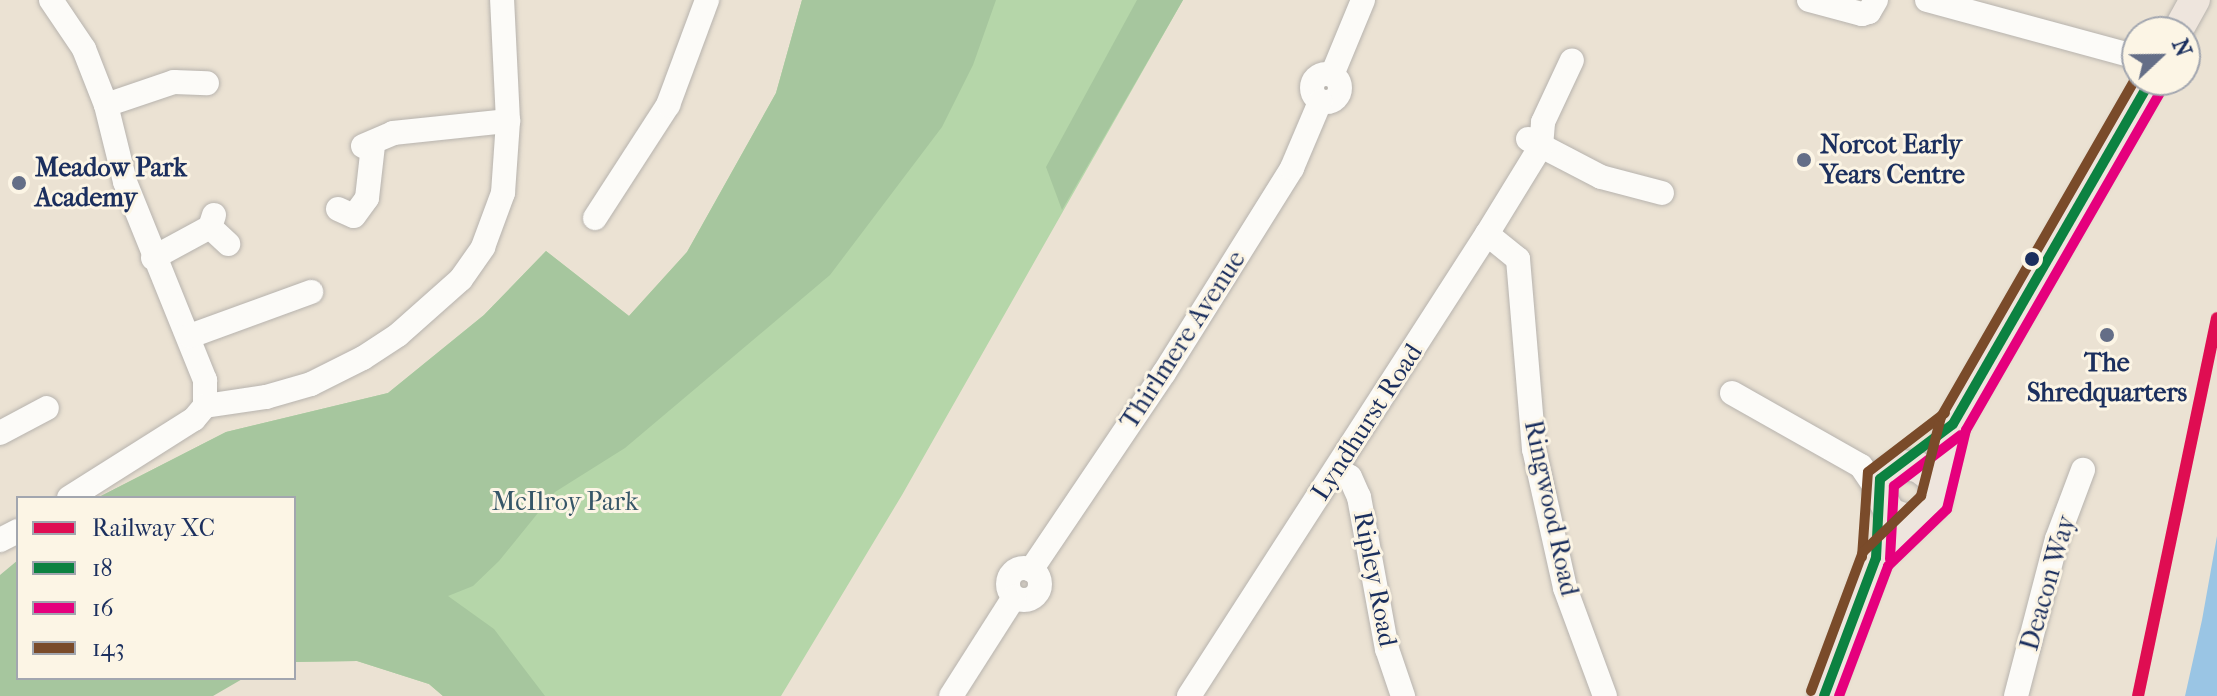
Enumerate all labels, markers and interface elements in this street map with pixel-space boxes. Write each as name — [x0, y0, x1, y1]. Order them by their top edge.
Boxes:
north arrow — [2121, 16, 2201, 96]
text: N — [2166, 35, 2197, 60]
place label: Norcot Early Years Centre — [1820, 129, 1965, 190]
marker: Norcot Early Years Centre — [1795, 151, 1813, 169]
place label: Meadow Park Academy — [35, 152, 187, 214]
marker: Meadow Park Academy — [10, 174, 28, 192]
street label: Thirlmere Avenue — [1114, 245, 1252, 435]
unlabelled marker — [2024, 251, 2040, 267]
marker: The Shredquarters — [2098, 326, 2116, 344]
street label: Lyndhurst Road — [1305, 338, 1429, 506]
place label: The Shredquarters — [2027, 347, 2187, 408]
street label: Ringwood Road — [1517, 417, 1585, 599]
park label: McIlroy Park — [492, 486, 638, 518]
legend — [16, 496, 296, 680]
street label: Ripley Road — [1347, 509, 1403, 649]
street label: Deacon Way — [2014, 512, 2082, 654]
text: Railway XC — [92, 514, 215, 542]
text: 18 — [92, 554, 113, 582]
text: 16 — [92, 594, 113, 622]
text: 143 — [92, 634, 125, 662]

